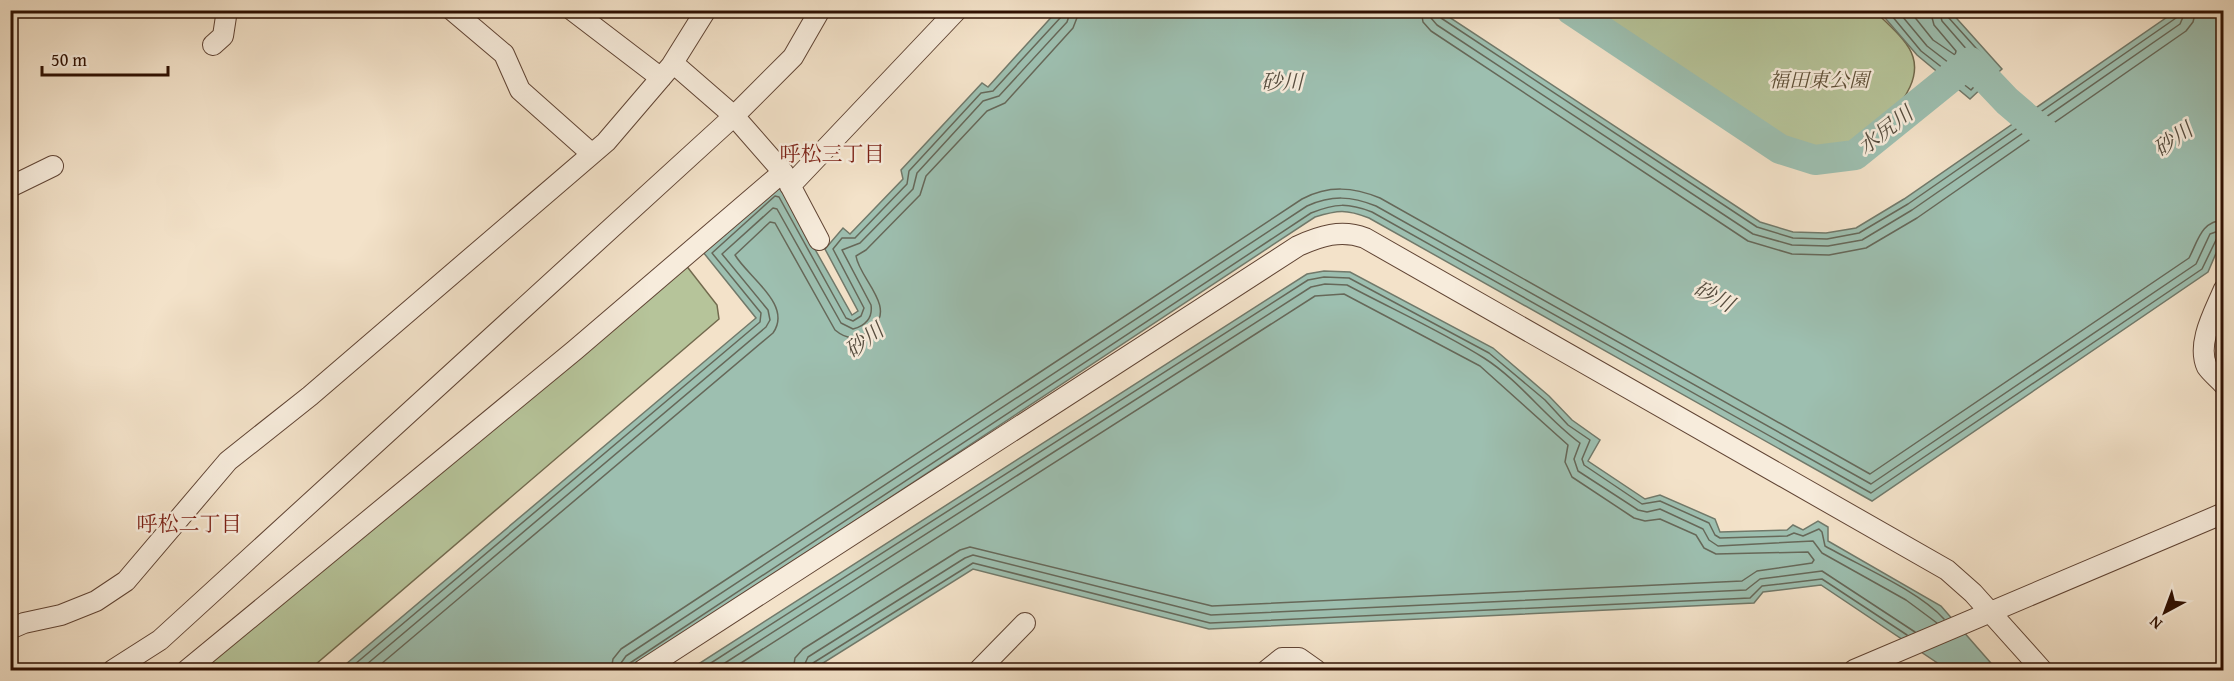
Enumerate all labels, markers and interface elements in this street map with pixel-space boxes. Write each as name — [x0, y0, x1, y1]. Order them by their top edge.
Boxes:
scale bar — [42, 39, 168, 77]
text: 50 m — [51, 46, 87, 73]
park label: 福田東公園 — [1769, 65, 1872, 94]
water label: 砂川 — [1261, 66, 1305, 97]
water label: 水尻川 — [1851, 97, 1921, 162]
water label: 砂川 — [2147, 113, 2201, 164]
district label: 呼松三丁目 — [780, 138, 885, 169]
water label: 砂川 — [1688, 272, 1742, 320]
water label: 砂川 — [838, 314, 892, 365]
district label: 呼松二丁目 — [137, 508, 242, 539]
north arrow — [2135, 582, 2195, 642]
text: N — [2143, 611, 2167, 636]

